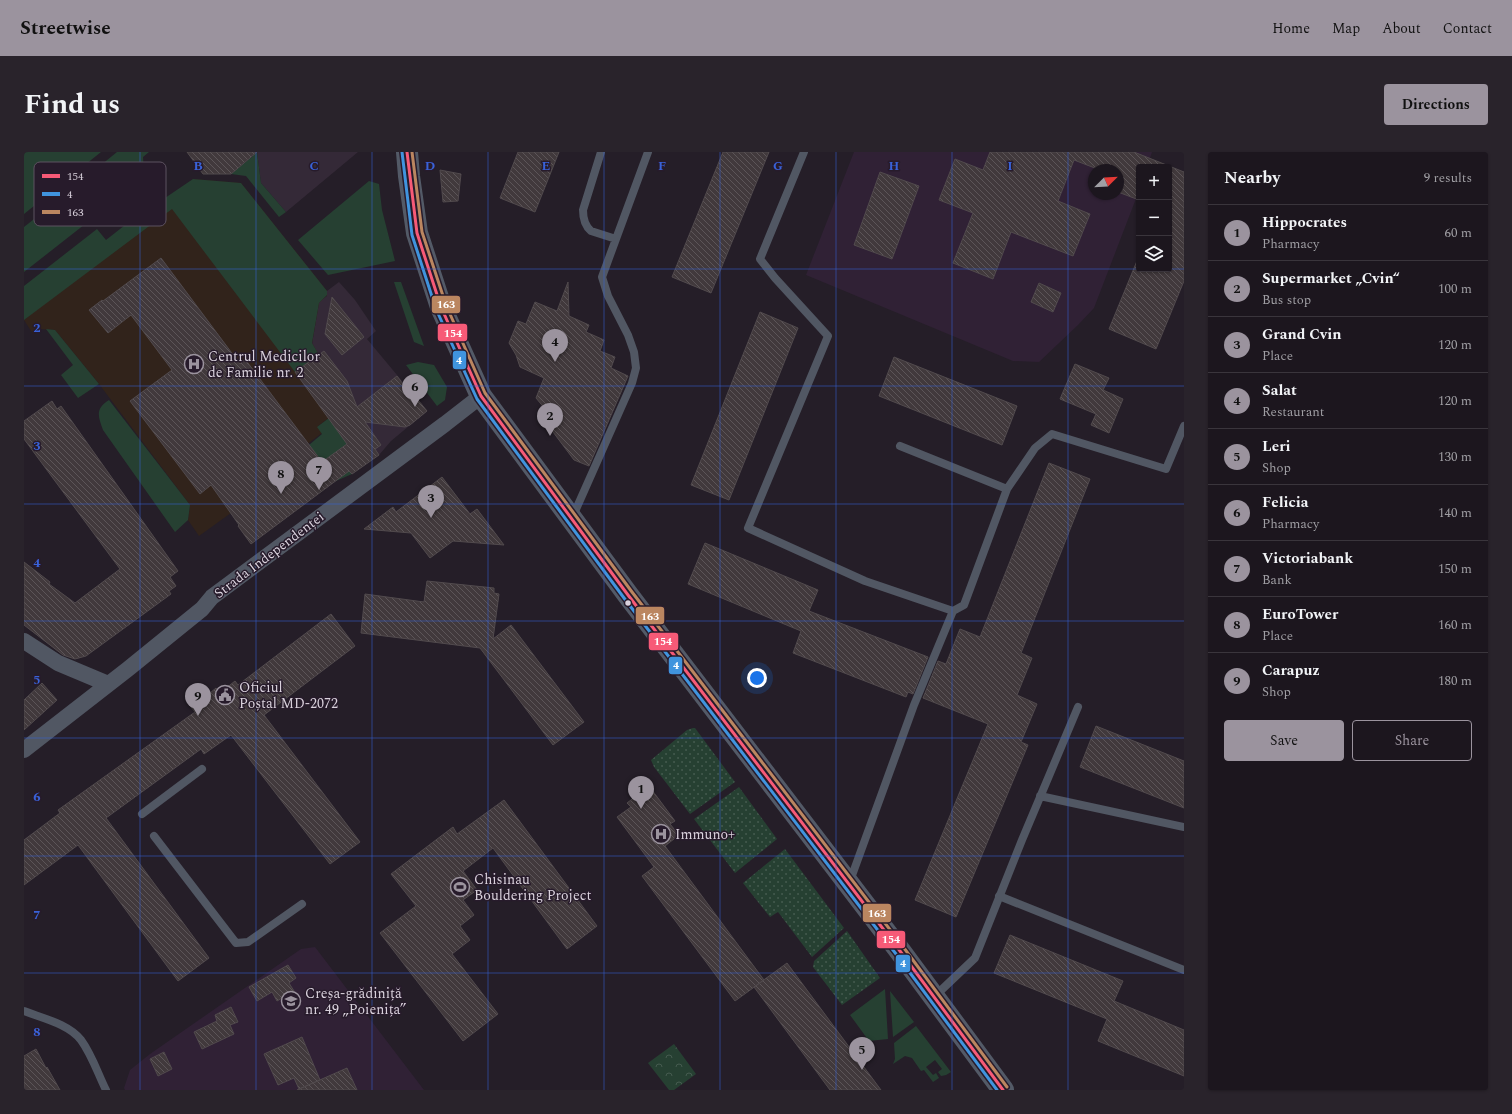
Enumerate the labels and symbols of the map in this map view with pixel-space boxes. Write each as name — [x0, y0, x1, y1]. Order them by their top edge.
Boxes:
text: B — [193, 156, 203, 176]
text: C — [309, 156, 319, 176]
text: D — [425, 156, 435, 176]
text: E — [542, 156, 551, 176]
text: F — [658, 156, 666, 176]
text: G — [773, 156, 783, 176]
text: H — [889, 156, 900, 176]
text: I — [1007, 156, 1013, 176]
legend — [34, 162, 166, 226]
north arrow — [1088, 164, 1124, 200]
text: 154 — [67, 168, 84, 185]
text: 4 — [67, 186, 73, 203]
text: 163 — [67, 204, 84, 221]
line badge: 163 — [431, 295, 461, 314]
text: 163 — [437, 296, 455, 313]
text: 2 — [33, 318, 41, 338]
line badge: 154 — [437, 323, 468, 342]
text: 154 — [444, 325, 463, 342]
pin: 4 — [542, 329, 568, 362]
place label: Centrul Medicilor de Familie nr. 2 — [208, 346, 320, 383]
line badge: 4 — [452, 350, 467, 370]
text: 4 — [456, 352, 463, 369]
hospital icon: Centrul Medicilor de Familie nr. 2 — [183, 353, 205, 375]
pin: 6 — [402, 374, 428, 407]
pin: 2 — [537, 403, 563, 436]
text: 3 — [33, 436, 41, 456]
pin: 7 — [306, 457, 332, 490]
pin: 8 — [268, 461, 294, 494]
pin: 3 — [418, 485, 444, 518]
street label: Strada Independenței — [209, 506, 329, 604]
text: 4 — [33, 553, 41, 573]
unlabelled marker — [623, 598, 633, 608]
line badge: 163 — [635, 606, 665, 625]
text: 163 — [641, 608, 659, 625]
line badge: 154 — [648, 632, 679, 651]
text: 154 — [654, 633, 673, 650]
line badge: 4 — [668, 656, 683, 675]
text: 4 — [673, 657, 680, 674]
your location — [747, 668, 767, 688]
text: 5 — [33, 670, 41, 690]
place label: Oficiul Poștal MD-2072 — [239, 677, 338, 714]
pin: 9 — [185, 683, 211, 716]
public building icon: Oficiul Poștal MD-2072 — [214, 684, 236, 706]
pin: 1 — [628, 776, 654, 809]
text: 6 — [33, 787, 41, 807]
hospital icon: Immuno+ — [650, 823, 672, 845]
place label: Immuno+ — [675, 824, 735, 845]
place label: Chisinau Bouldering Project — [474, 869, 591, 906]
sports icon: Chisinau Bouldering Project — [449, 876, 471, 898]
line badge: 163 — [862, 903, 892, 923]
text: 7 — [33, 905, 41, 925]
text: 163 — [868, 905, 886, 922]
line badge: 154 — [876, 930, 906, 949]
text: 154 — [882, 931, 901, 948]
line badge: 4 — [895, 954, 911, 973]
text: 4 — [900, 955, 907, 972]
place label: Creșa-grădiniță nr. 49 „Poienița” — [305, 983, 406, 1020]
school or university icon: Creșa-grădiniță nr. 49 „Poienița” — [280, 990, 302, 1012]
text: 8 — [33, 1022, 41, 1042]
pin: 5 — [849, 1037, 875, 1070]

